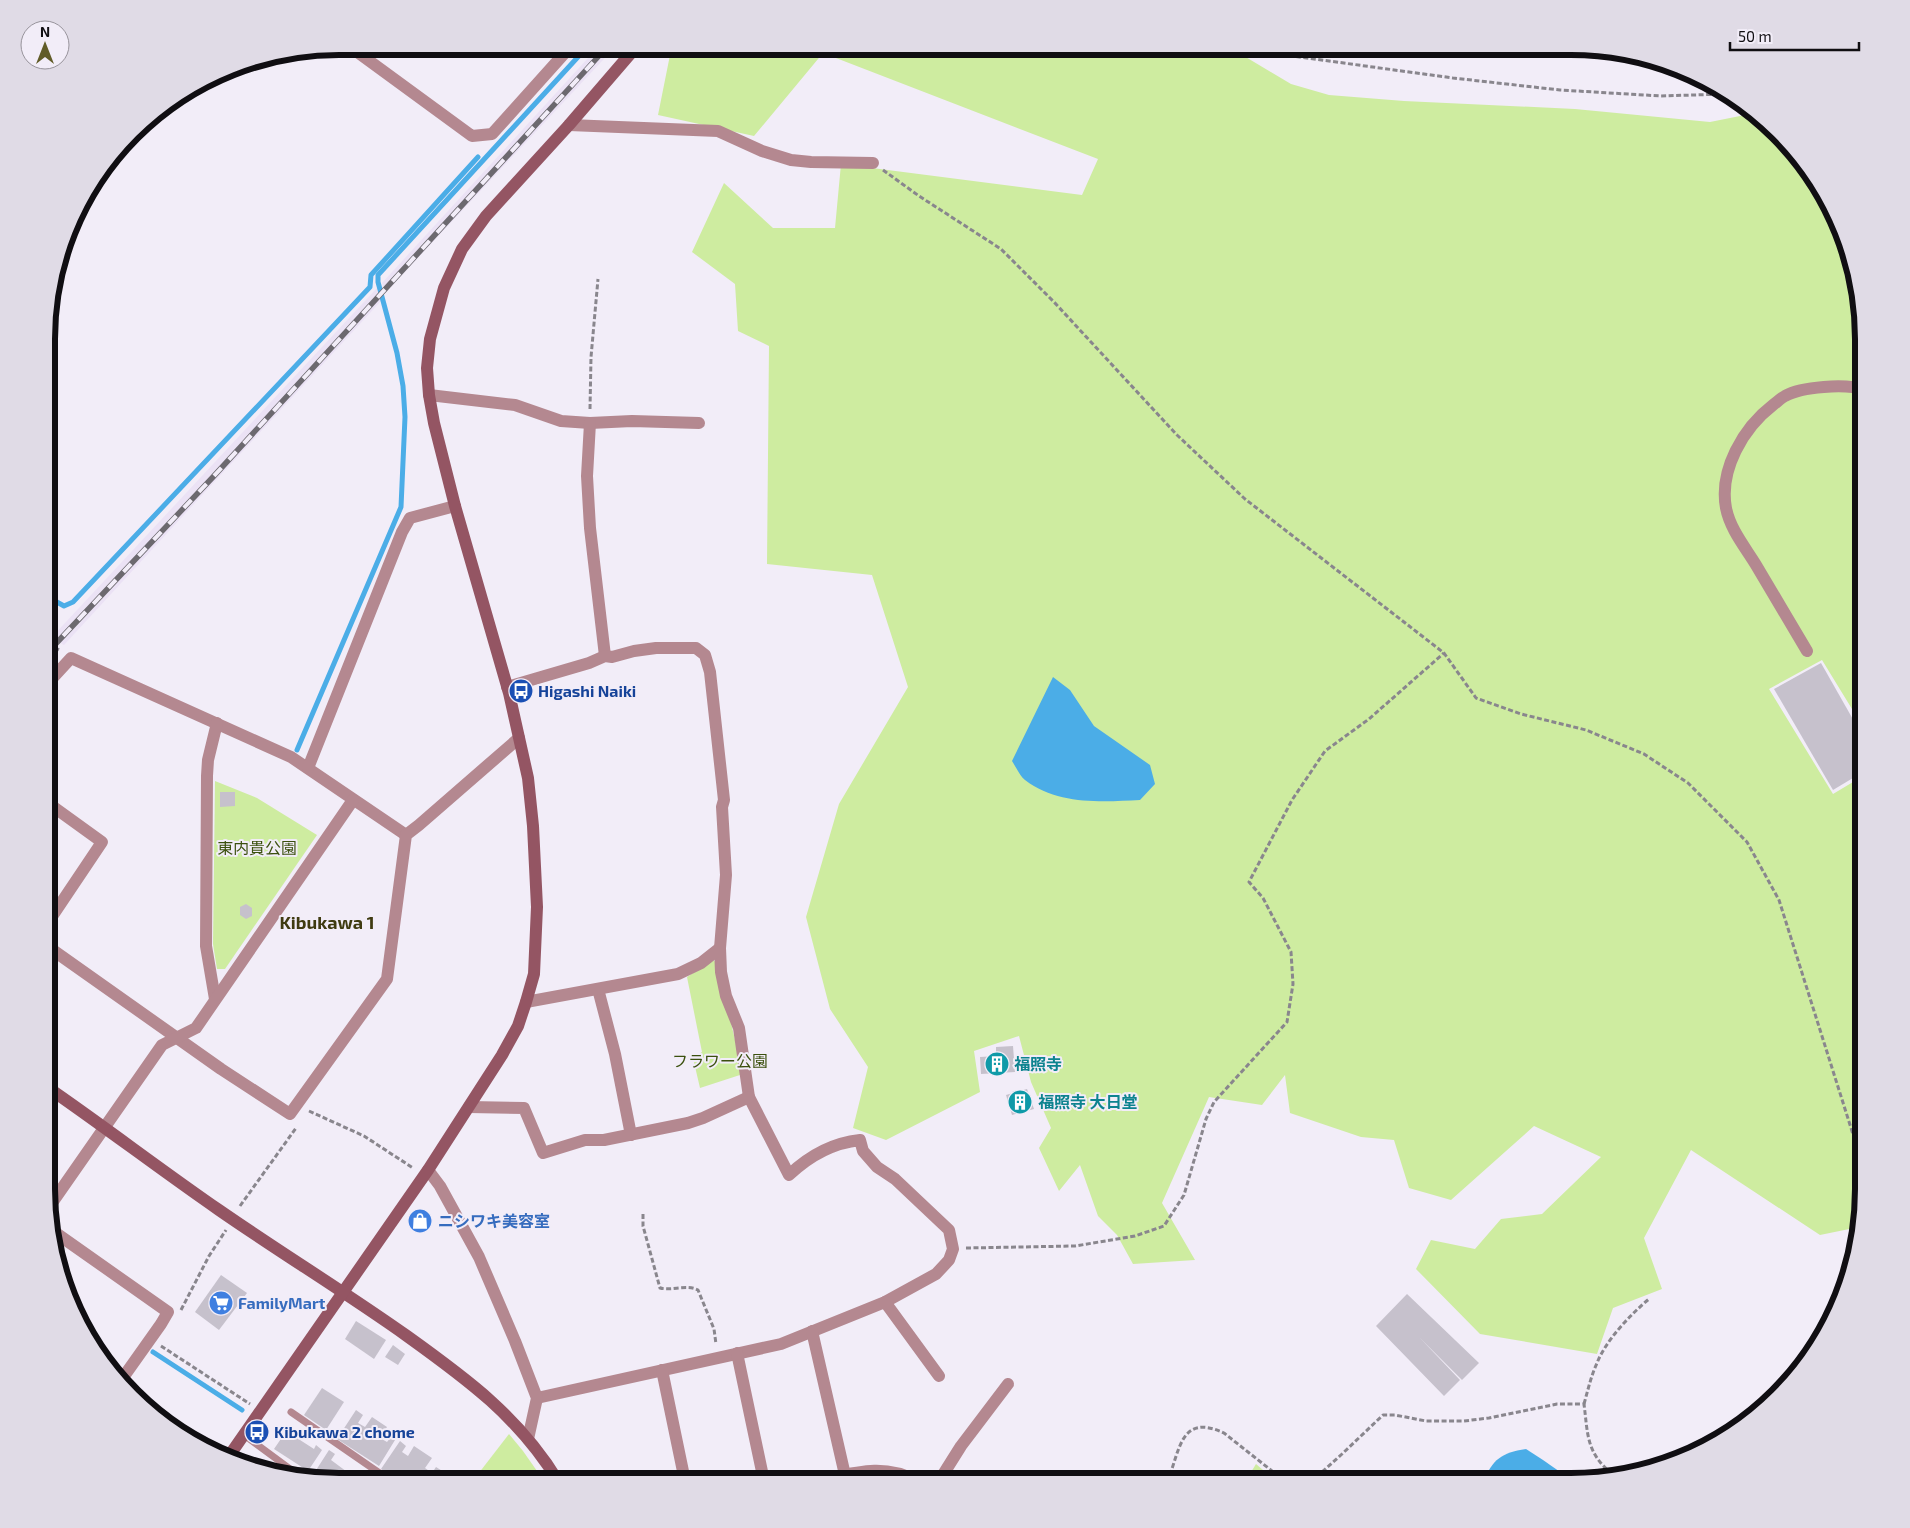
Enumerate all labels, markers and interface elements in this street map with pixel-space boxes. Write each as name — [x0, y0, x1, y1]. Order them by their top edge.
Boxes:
north arrow — [20, 20, 70, 70]
scale bar — [1730, 20, 1859, 52]
text: N — [40, 23, 50, 40]
text: 50 m — [1738, 27, 1772, 45]
bus stop icon: Higashi Naiki — [508, 678, 534, 704]
place label: Higashi Naiki — [538, 681, 636, 700]
park label: 東内貴公園 — [217, 838, 297, 857]
district label: Kibukawa 1 — [279, 911, 375, 933]
park label: フラワー公園 — [672, 1051, 768, 1070]
building icon: 福照寺 — [984, 1051, 1010, 1077]
place label: 福照寺 — [1014, 1054, 1062, 1073]
building icon: 福照寺 大日堂 — [1007, 1089, 1033, 1115]
place label: 福照寺 大日堂 — [1038, 1092, 1137, 1111]
shop icon: ニシワキ美容室 — [407, 1208, 433, 1234]
place label: ニシワキ美容室 — [438, 1211, 550, 1230]
supermarket icon: FamilyMart — [208, 1290, 234, 1316]
place label: FamilyMart — [238, 1293, 326, 1313]
bus stop icon: Kibukawa 2 chome — [244, 1419, 270, 1445]
place label: Kibukawa 2 chome — [274, 1422, 415, 1441]

